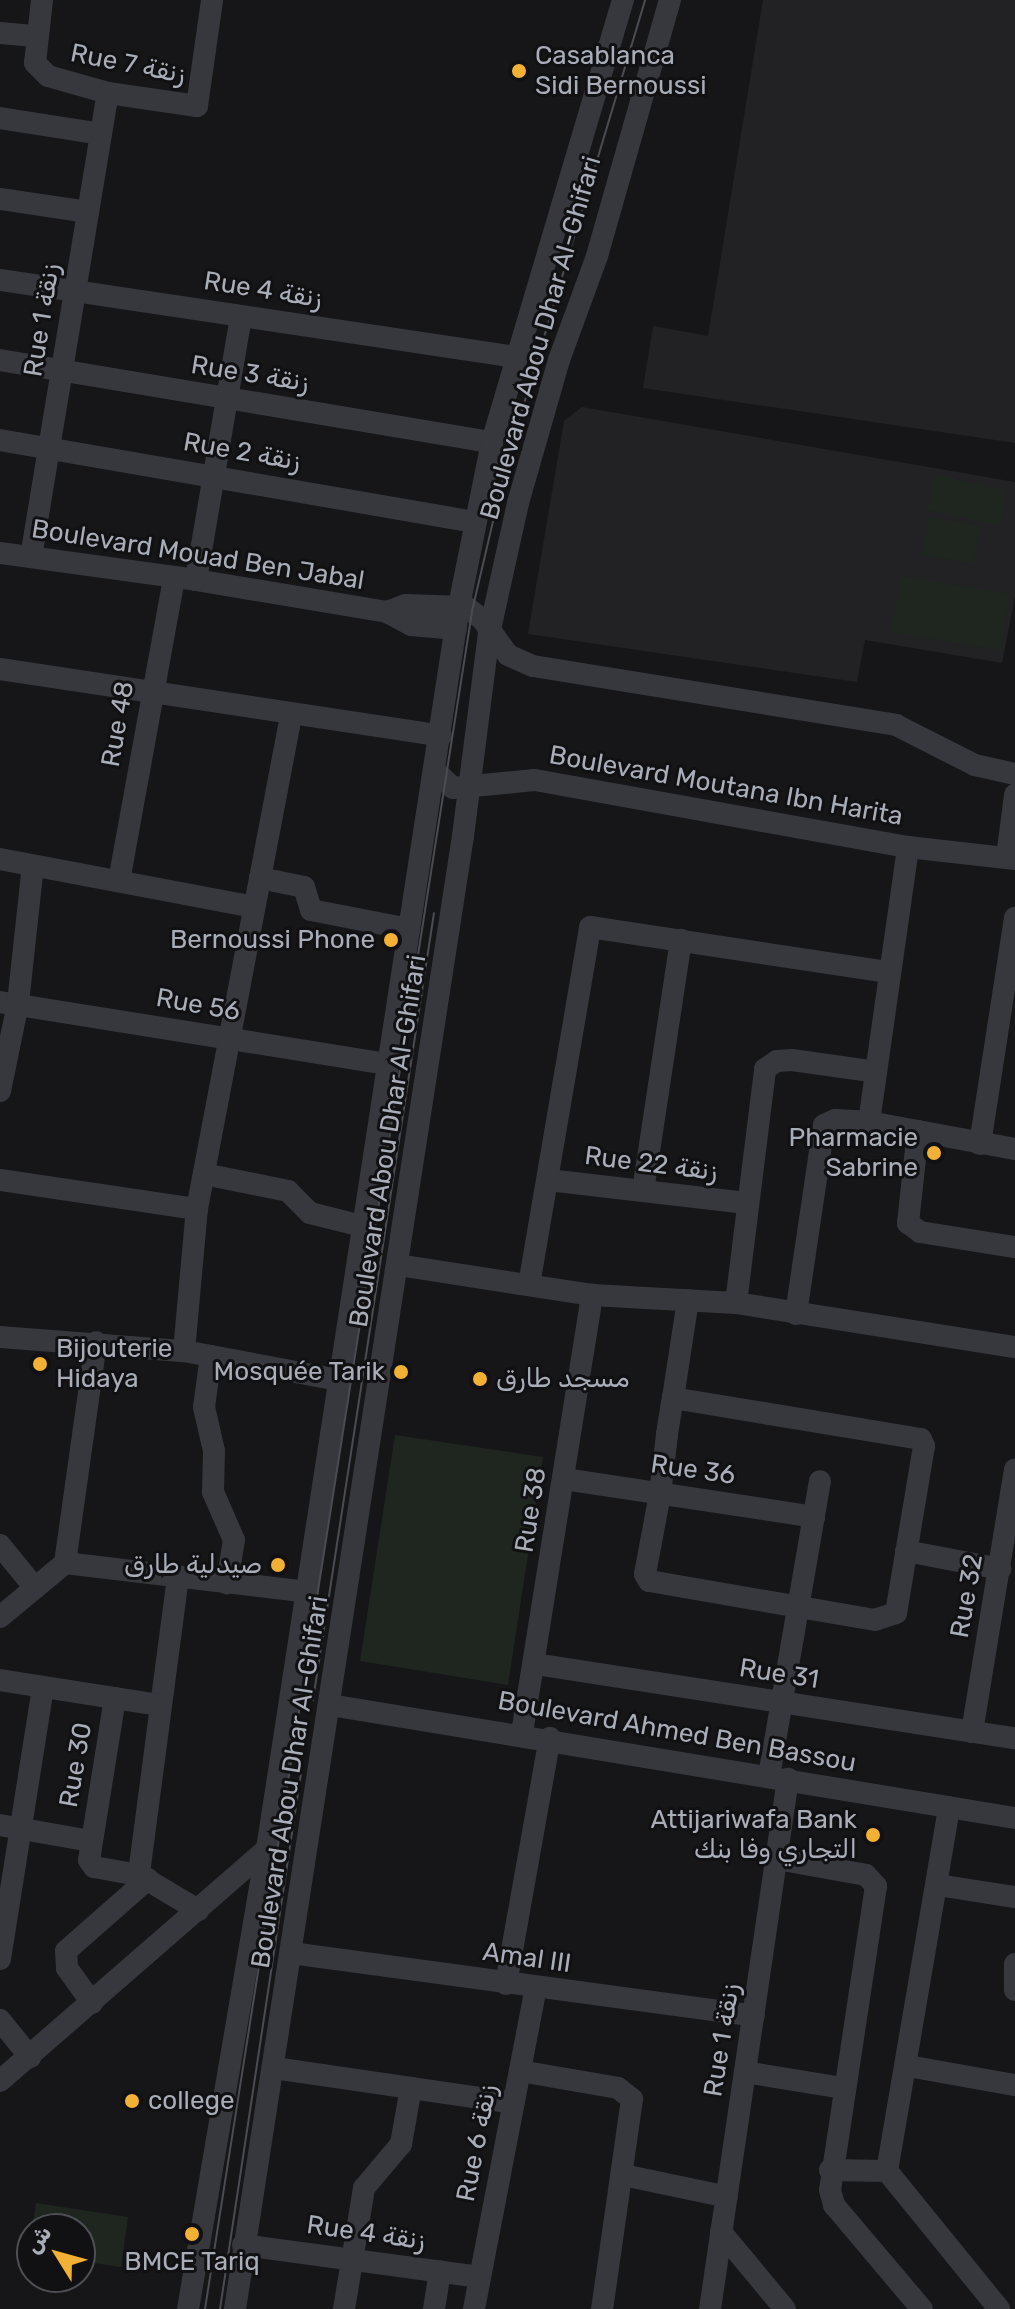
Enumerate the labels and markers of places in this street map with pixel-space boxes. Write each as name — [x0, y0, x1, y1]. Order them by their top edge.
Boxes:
place label: Casablanca Sidi Bernoussi — [535, 40, 707, 102]
marker: Casablanca Sidi Bernoussi — [510, 62, 528, 80]
place label: Bernoussi Phone — [170, 924, 375, 956]
marker: Bernoussi Phone — [382, 931, 400, 949]
place label: Pharmacie Sabrine — [789, 1122, 918, 1184]
marker: Pharmacie Sabrine — [925, 1144, 943, 1162]
place label: Bijouterie Hidaya — [56, 1333, 172, 1394]
marker: Bijouterie Hidaya — [31, 1355, 49, 1373]
place label: Mosquée Tarik — [213, 1356, 385, 1388]
marker: Mosquée Tarik — [392, 1363, 410, 1381]
place label: مسجد طارق — [496, 1363, 630, 1395]
marker: مسجد طارق — [471, 1370, 489, 1388]
place label: صيدلية طارق — [124, 1549, 262, 1581]
marker: صيدلية طارق — [269, 1556, 287, 1574]
place label: Attijariwafa Bank التجاري وفا بنك — [650, 1804, 857, 1866]
marker: Attijariwafa Bank التجاري وفا بنك — [864, 1826, 882, 1844]
place label: college — [148, 2085, 235, 2117]
marker: college — [123, 2092, 141, 2110]
marker: BMCE Tariq — [183, 2225, 201, 2243]
place label: BMCE Tariq — [124, 2246, 260, 2278]

